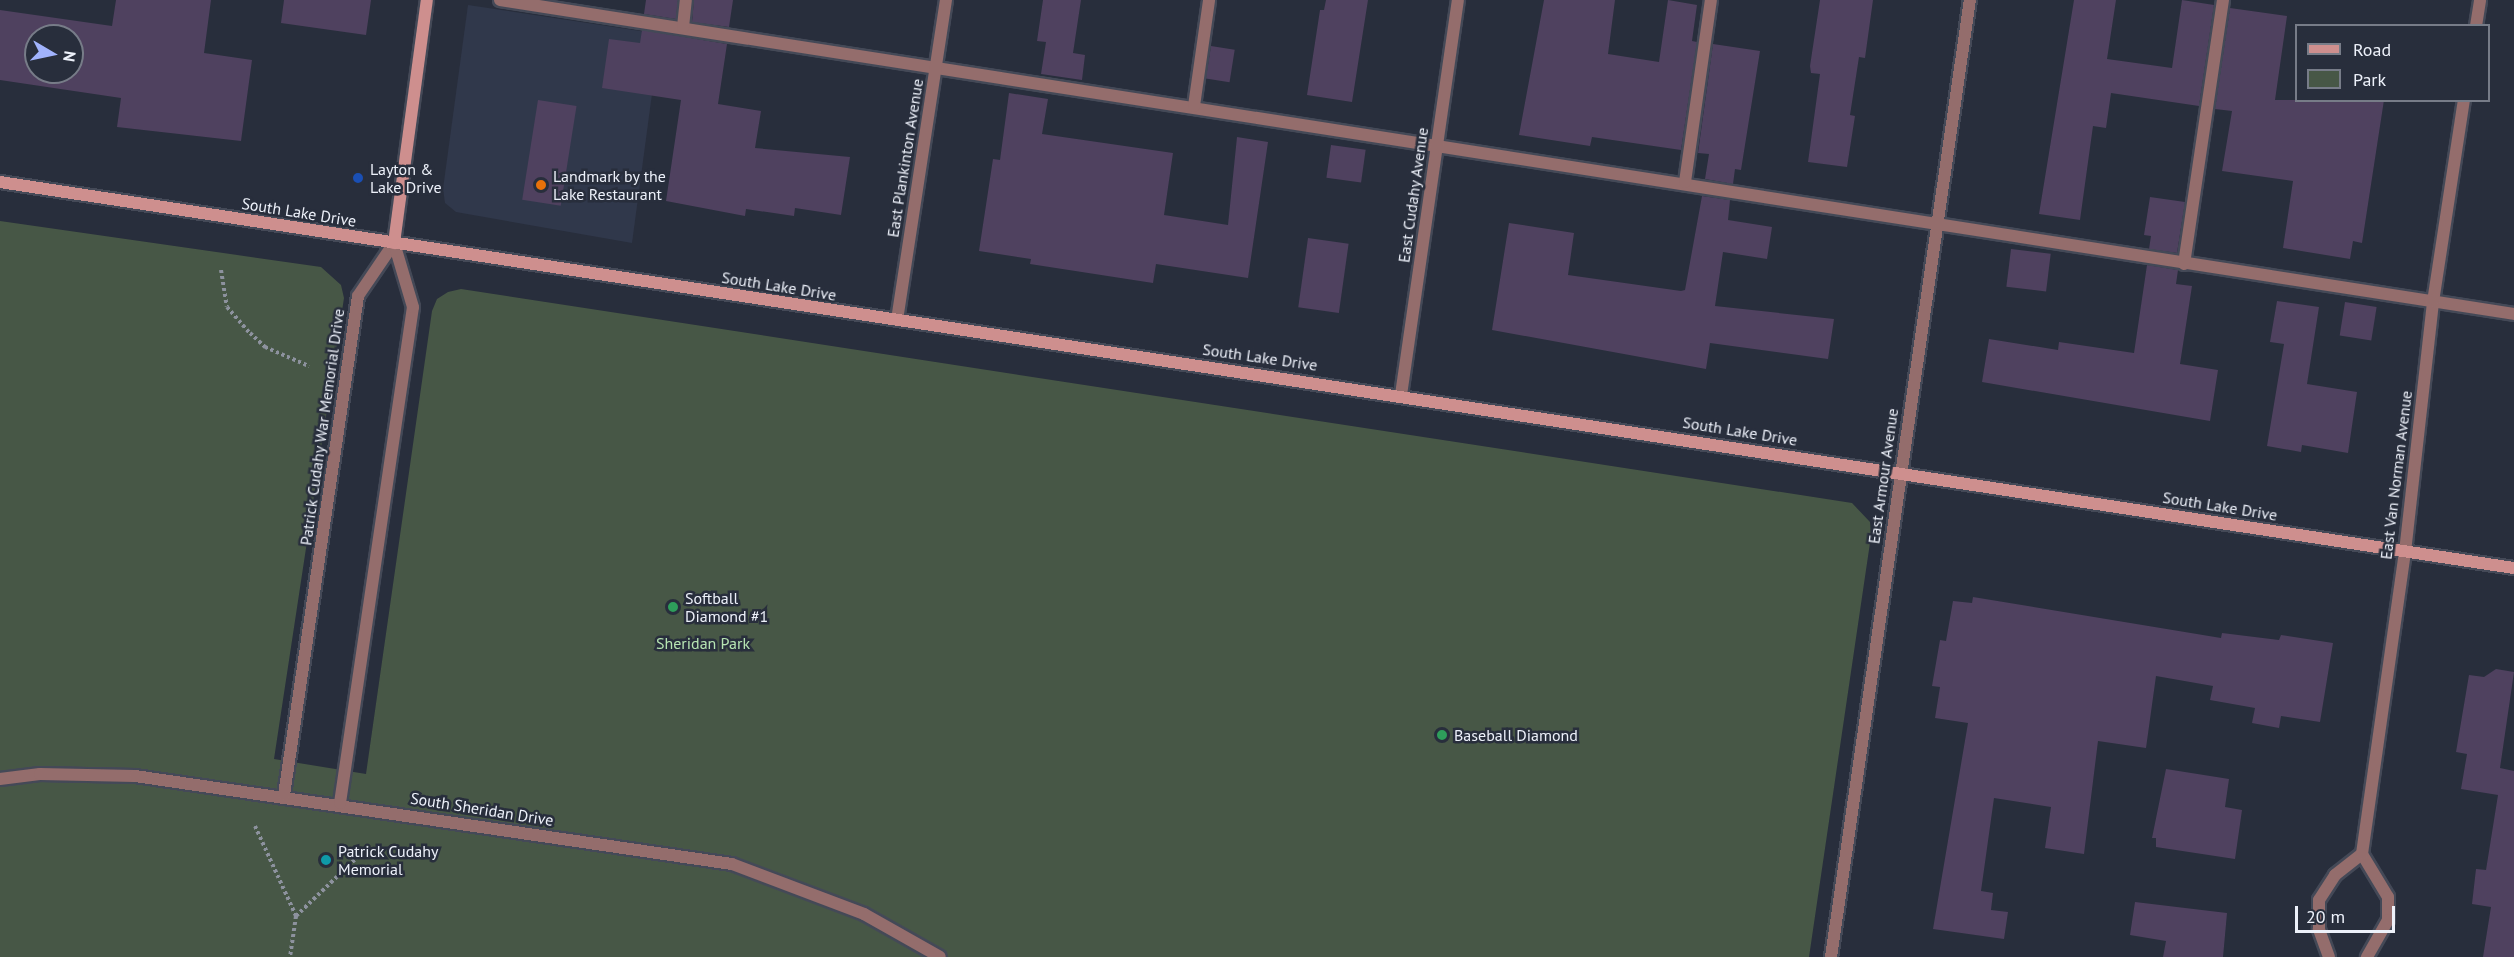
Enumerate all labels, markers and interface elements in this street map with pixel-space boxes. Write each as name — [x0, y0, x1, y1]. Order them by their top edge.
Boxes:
north arrow — [24, 24, 84, 84]
legend — [2295, 24, 2490, 102]
text: Road — [2353, 38, 2391, 61]
text: N — [59, 50, 81, 63]
text: Park — [2353, 68, 2386, 91]
street label: East Plankinton Avenue — [883, 77, 927, 239]
street label: East Cudahy Avenue — [1394, 126, 1432, 264]
place label: Layton & Lake Drive — [370, 159, 442, 197]
place label: Landmark by the Lake Restaurant — [553, 166, 667, 204]
marker: Layton & Lake Drive — [351, 171, 365, 185]
marker: Landmark by the Lake Restaurant — [534, 178, 548, 192]
street label: South Lake Drive — [240, 193, 358, 231]
street label: South Lake Drive — [720, 267, 838, 305]
street label: Patrick Cudahy War Memorial Drive — [296, 307, 348, 547]
street label: South Lake Drive — [1201, 339, 1319, 375]
street label: East Van Norman Avenue — [2376, 389, 2416, 561]
street label: East Armour Avenue — [1864, 407, 1902, 545]
street label: South Lake Drive — [1681, 412, 1799, 450]
street label: South Lake Drive — [2161, 487, 2279, 525]
place label: Softball Diamond #1 — [685, 588, 768, 626]
marker: Softball Diamond #1 — [666, 600, 680, 614]
park label: Sheridan Park — [656, 633, 750, 653]
place label: Baseball Diamond — [1454, 725, 1578, 745]
marker: Baseball Diamond — [1435, 728, 1449, 742]
street label: South Sheridan Drive — [409, 788, 555, 830]
place label: Patrick Cudahy Memorial — [338, 841, 439, 879]
marker: Patrick Cudahy Memorial — [319, 853, 333, 867]
scale bar — [2298, 894, 2398, 932]
text: 20 m — [2306, 905, 2345, 928]

